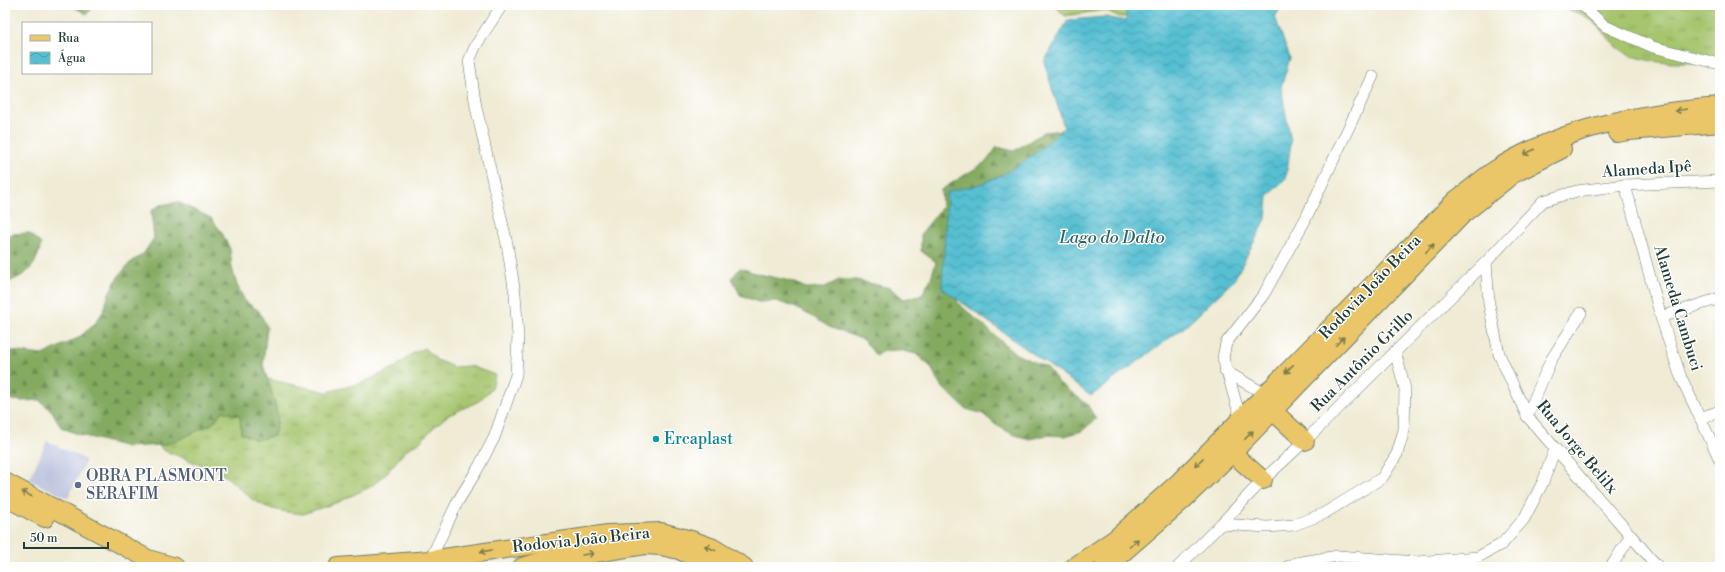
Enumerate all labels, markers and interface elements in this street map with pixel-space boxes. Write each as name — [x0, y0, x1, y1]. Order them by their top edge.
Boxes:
legend — [22, 22, 152, 74]
text: Rua — [58, 31, 80, 46]
text: Água — [57, 49, 87, 66]
one-way arrow — [1675, 106, 1688, 114]
one-way arrow — [1524, 149, 1536, 156]
street label: Alameda Ipê — [1601, 156, 1692, 182]
water label: Lago do Dalto — [1058, 227, 1165, 249]
street label: Rodovia João Beira — [1315, 230, 1426, 344]
street label: Alameda Cambuci — [1649, 241, 1707, 374]
one-way arrow — [1425, 243, 1435, 253]
street label: Rua Antônio Grillo — [1307, 306, 1417, 416]
one-way arrow — [1335, 336, 1344, 346]
one-way arrow — [1284, 364, 1294, 374]
street label: Rua Jorge Belilx — [1532, 396, 1622, 498]
place label: Ercaplast — [664, 429, 733, 449]
one-way arrow — [1245, 430, 1254, 440]
marker: Ercaplast — [651, 434, 661, 444]
one-way arrow — [1194, 457, 1204, 467]
place label: OBRA PLASMONT SERAFIM — [86, 466, 227, 504]
marker: OBRA PLASMONT SERAFIM — [73, 480, 83, 490]
one-way arrow — [22, 490, 34, 498]
street label: Rodovia João Beira — [511, 523, 652, 557]
scale bar — [24, 524, 108, 550]
text: 50 m — [30, 531, 58, 546]
one-way arrow — [1129, 538, 1139, 547]
one-way arrow — [705, 543, 717, 551]
one-way arrow — [480, 547, 493, 555]
one-way arrow — [581, 550, 594, 558]

